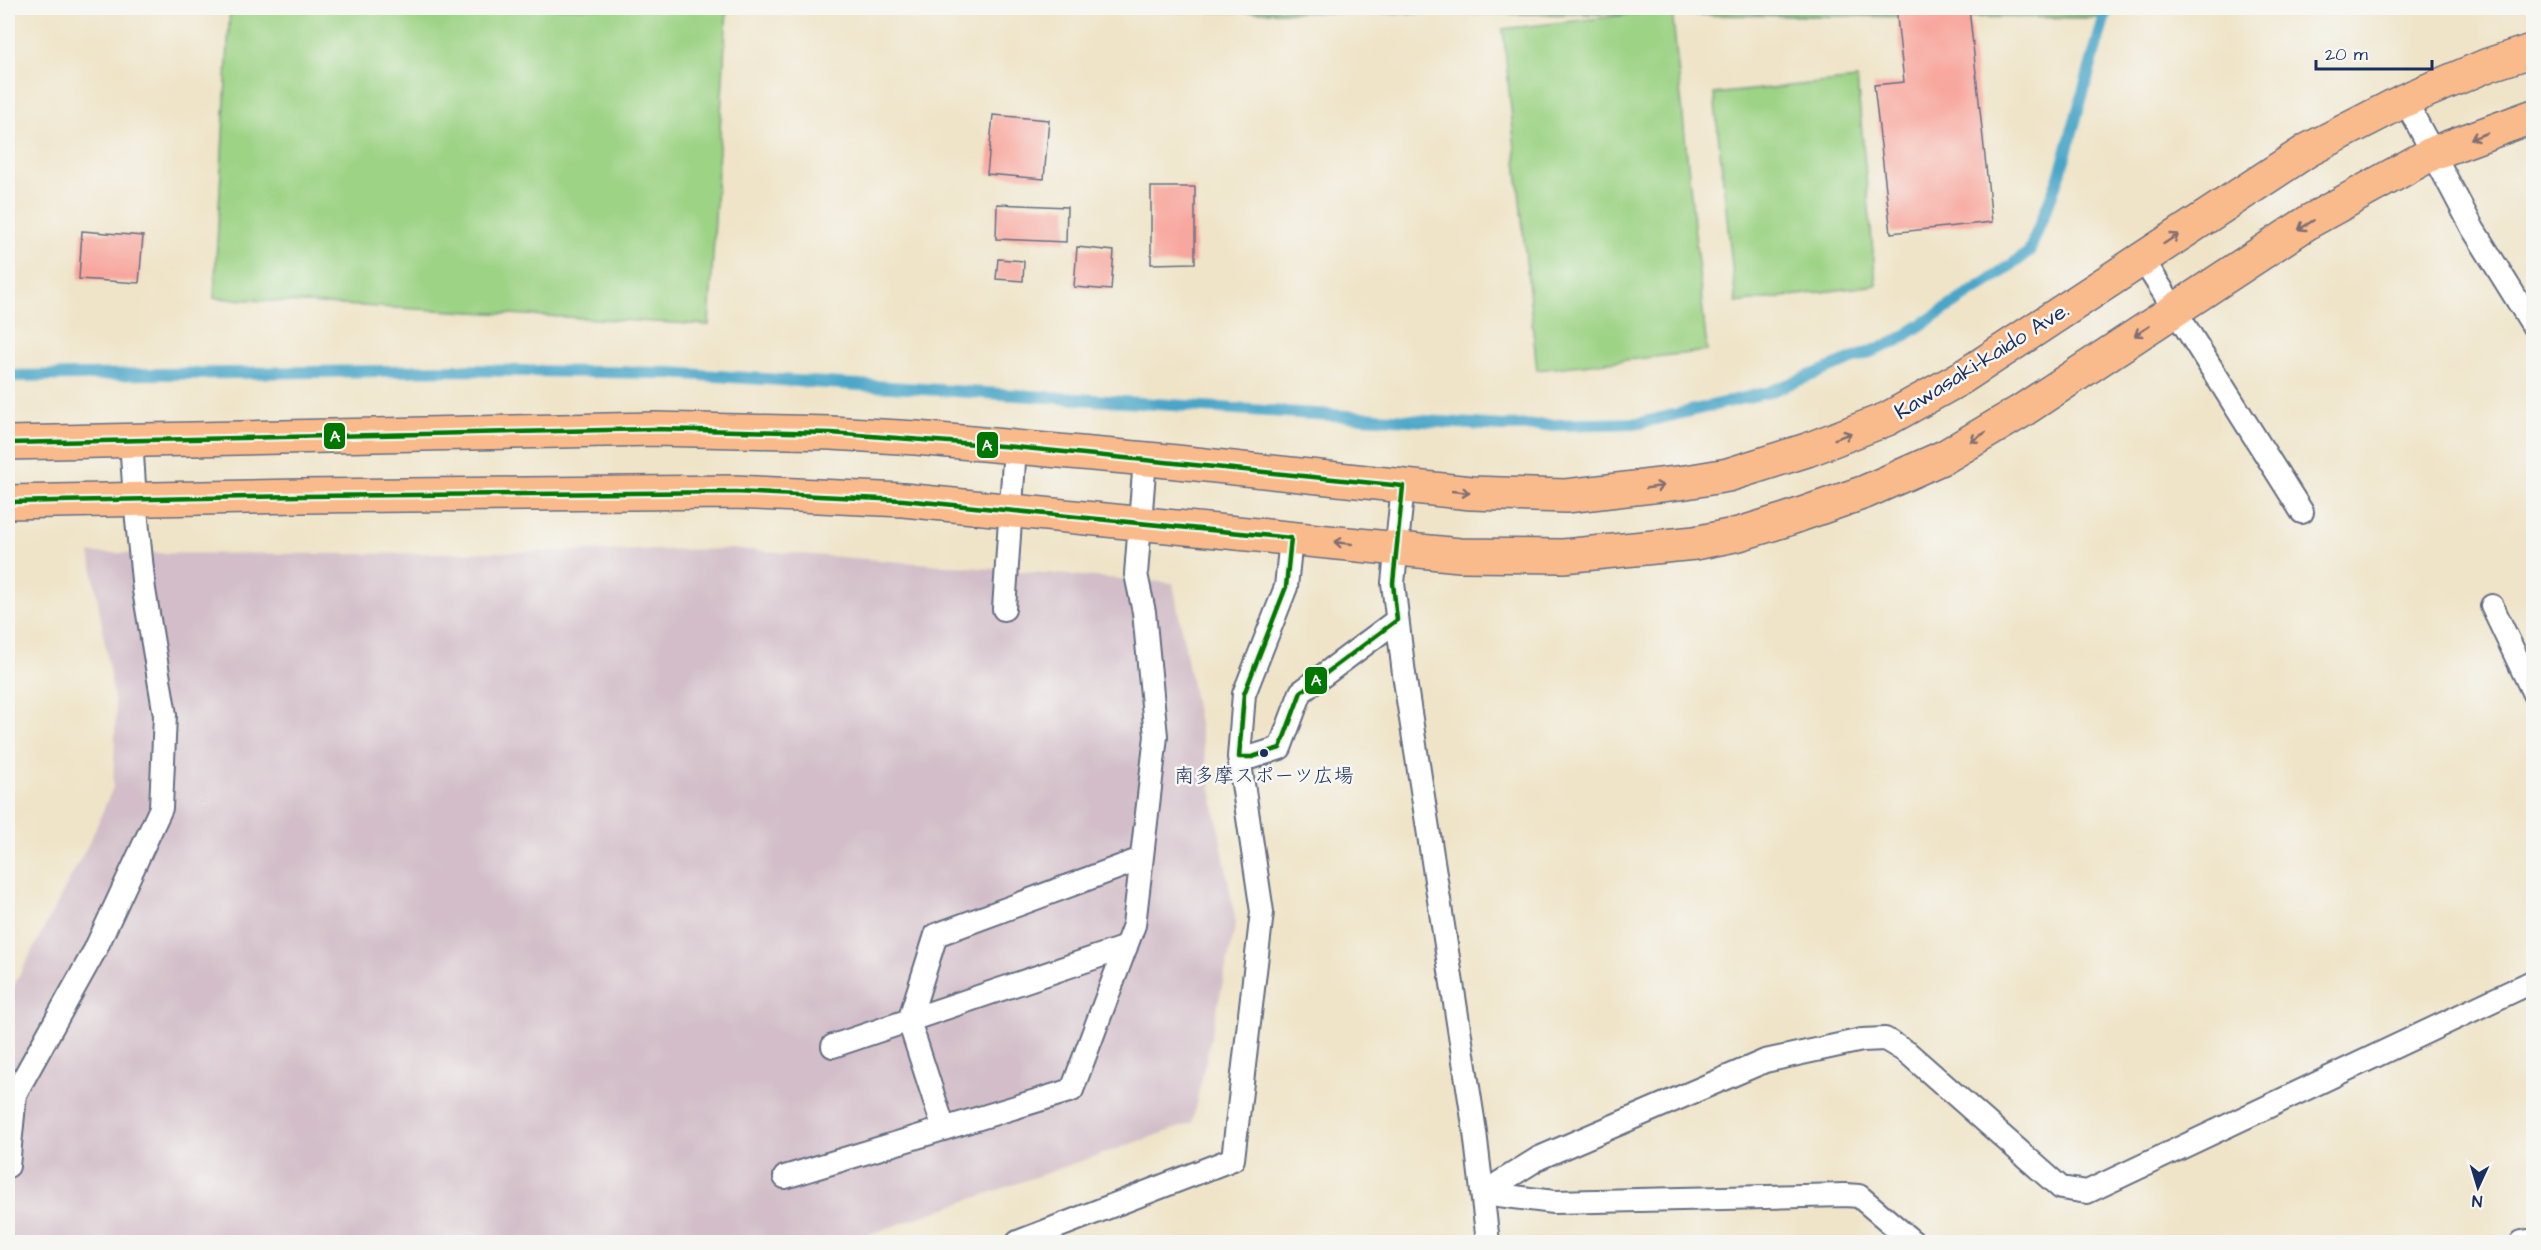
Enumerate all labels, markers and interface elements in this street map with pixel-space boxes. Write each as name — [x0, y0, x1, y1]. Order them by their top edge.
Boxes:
scale bar — [2316, 33, 2432, 71]
text: 20 m — [2325, 42, 2368, 67]
one-way arrow — [2470, 131, 2488, 142]
one-way arrow — [2297, 218, 2314, 231]
one-way arrow — [2163, 233, 2180, 246]
street label: Kawasaki-kaido Ave. — [1889, 295, 2075, 428]
one-way arrow — [2134, 325, 2151, 338]
line badge: A — [323, 422, 346, 450]
text: A — [330, 426, 341, 448]
one-way arrow — [1833, 430, 1851, 441]
line badge: A — [976, 431, 999, 459]
one-way arrow — [1970, 431, 1987, 443]
text: A — [982, 435, 993, 457]
one-way arrow — [1645, 481, 1665, 492]
one-way arrow — [1450, 487, 1470, 498]
one-way arrow — [1334, 537, 1354, 548]
line badge: A — [1304, 666, 1328, 695]
text: A — [1311, 670, 1322, 692]
marker: 南多摩スポーツ広場 — [1258, 747, 1270, 759]
place label: 南多摩スポーツ広場 — [1174, 762, 1354, 790]
north arrow — [2448, 1157, 2508, 1217]
text: N — [2471, 1190, 2483, 1212]

